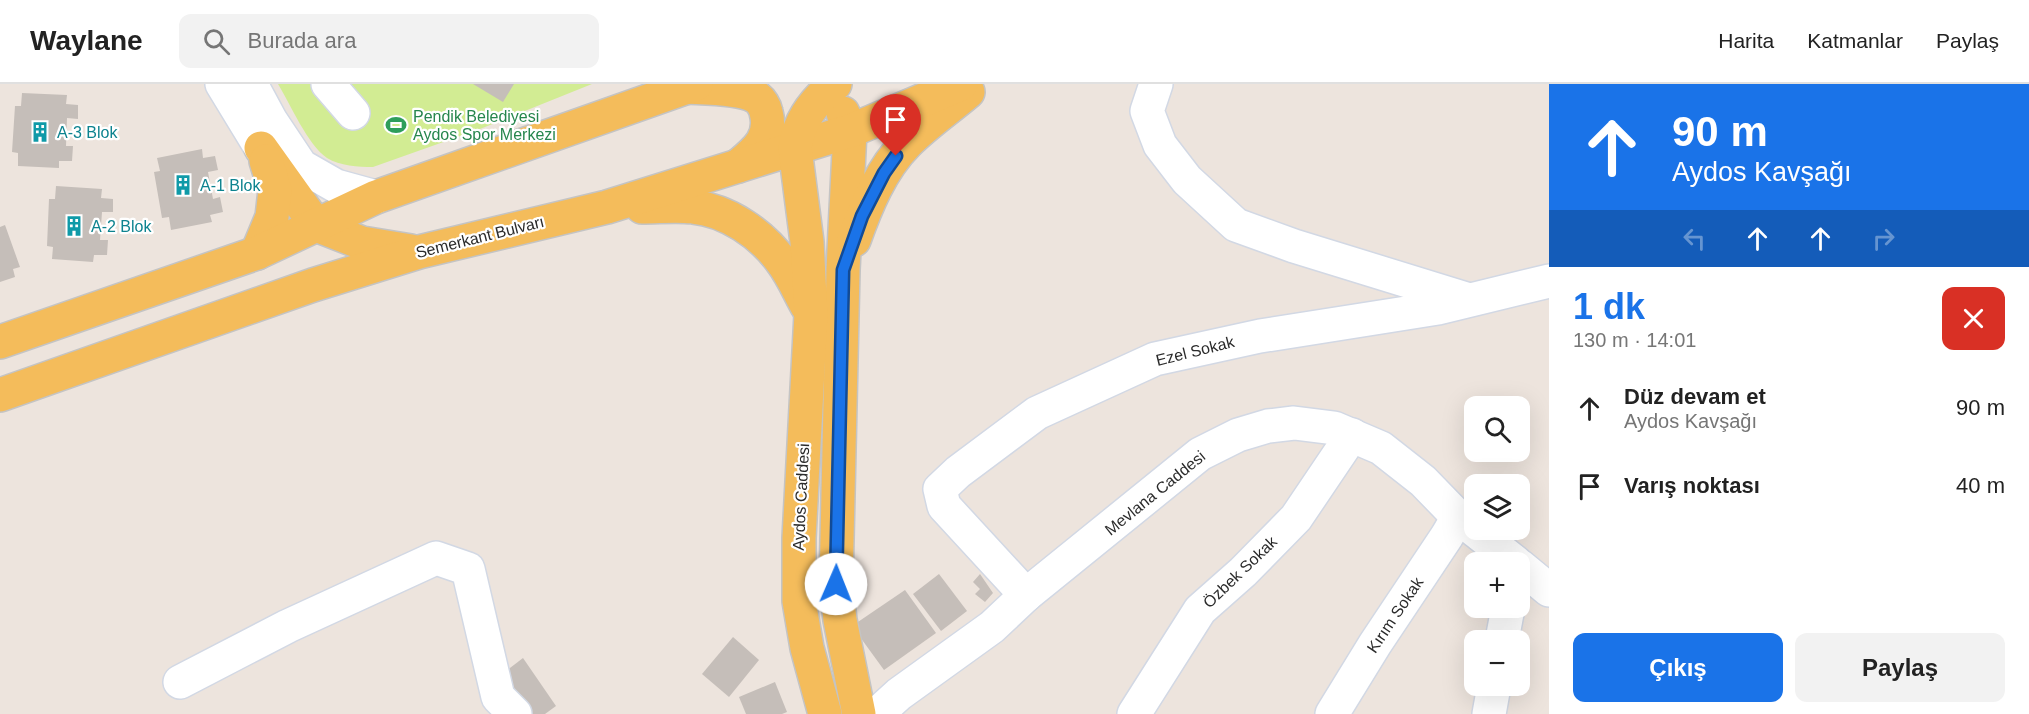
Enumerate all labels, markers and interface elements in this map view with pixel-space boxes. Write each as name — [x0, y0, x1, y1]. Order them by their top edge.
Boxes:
search box — [179, 14, 599, 68]
text: Waylane — [30, 25, 143, 56]
icon: search — [200, 25, 233, 58]
text: Burada ara — [248, 28, 356, 53]
text: Harita — [1718, 29, 1774, 52]
text: Katmanlar — [1807, 29, 1903, 52]
text: Paylaş — [1936, 29, 1999, 52]
pin — [870, 94, 921, 156]
icon: arrive — [879, 103, 912, 136]
place label: Pendik Belediyesi Aydos Spor Merkezi — [413, 108, 556, 143]
icon: ahead — [1573, 108, 1651, 186]
text: 90 m — [1672, 108, 1768, 155]
sports icon: Pendik Belediyesi Aydos Spor Merkezi — [384, 113, 408, 137]
building icon: A-3 Blok — [28, 120, 52, 144]
place label: A-3 Blok — [57, 124, 118, 141]
text: Aydos Kavşağı — [1672, 157, 1852, 187]
building icon: A-1 Blok — [171, 173, 195, 197]
place label: A-1 Blok — [200, 177, 261, 194]
street label: Semerkant Bulvarı — [414, 213, 546, 261]
building icon: A-2 Blok — [62, 214, 86, 238]
place label: A-2 Blok — [91, 218, 152, 235]
icon: left — [1678, 222, 1711, 255]
icon: ahead — [1741, 222, 1774, 255]
icon: ahead — [1804, 222, 1837, 255]
icon: right — [1867, 222, 1900, 255]
text: 1 dk — [1573, 286, 1645, 327]
button: close — [1942, 287, 2005, 350]
text: 130 m · 14:01 — [1573, 329, 1696, 351]
street label: Ezel Sokak — [1154, 333, 1237, 369]
text: Düz devam et — [1624, 384, 1766, 409]
icon: ahead — [1573, 392, 1606, 425]
text: 90 m — [1956, 395, 2005, 420]
map controls — [1464, 396, 1530, 696]
button: search — [1464, 396, 1530, 462]
text: Aydos Kavşağı — [1624, 410, 1757, 432]
street label: Aydos Caddesi — [790, 443, 812, 551]
street label: Mevlana Caddesi — [1102, 447, 1208, 539]
icon: arrive — [1573, 470, 1606, 503]
text: Varış noktası — [1624, 473, 1760, 498]
text: 40 m — [1956, 473, 2005, 498]
button: layers — [1464, 474, 1530, 540]
street label: Özbek Sokak — [1200, 532, 1281, 611]
position arrow — [804, 552, 868, 616]
button: + — [1464, 552, 1530, 618]
street label: Kırım Sokak — [1364, 573, 1427, 656]
button: − — [1464, 630, 1530, 696]
button: Çıkış — [1573, 633, 1783, 702]
button: Paylaş — [1795, 633, 2005, 702]

